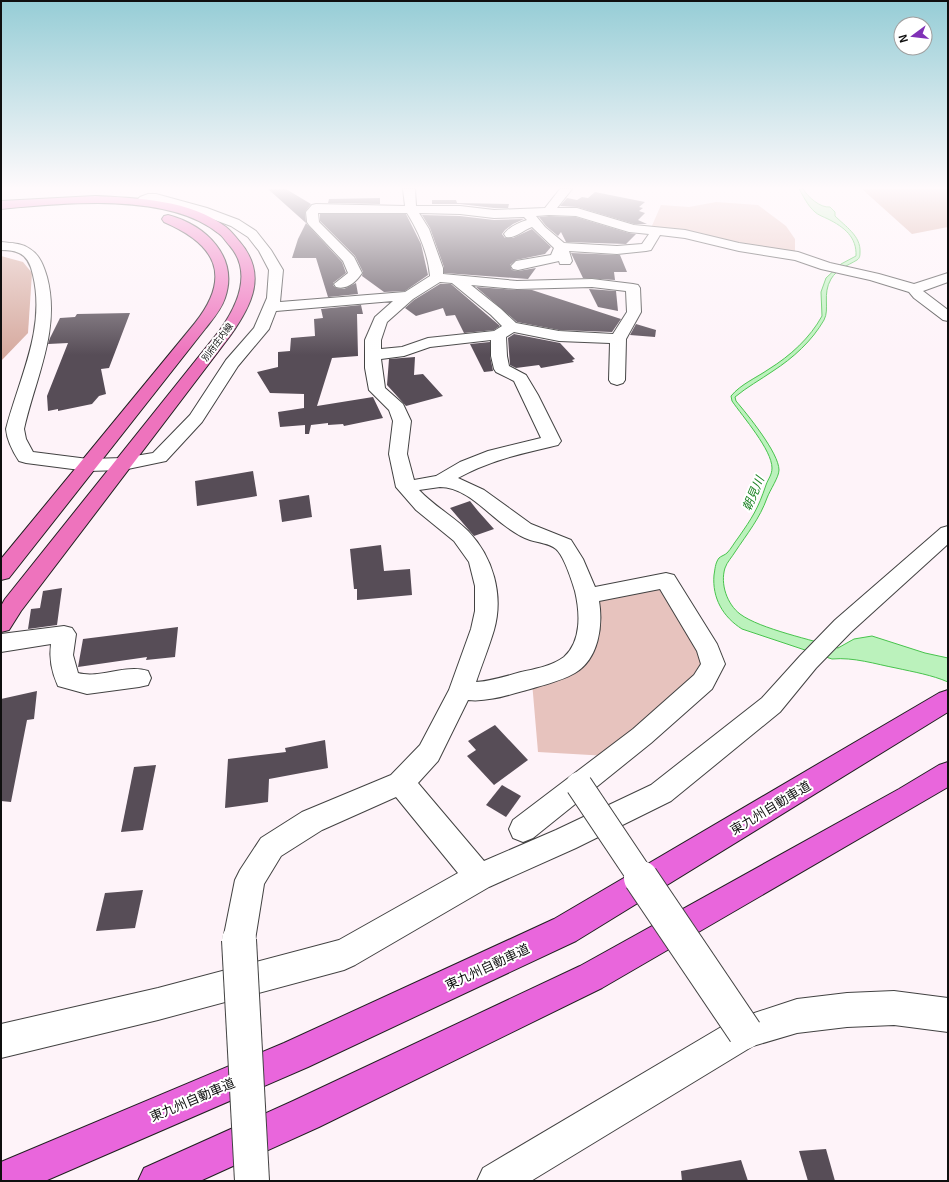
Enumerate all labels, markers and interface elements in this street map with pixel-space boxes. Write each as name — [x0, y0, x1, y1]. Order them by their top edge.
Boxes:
north arrow — [893, 16, 933, 56]
text: N — [894, 33, 911, 45]
street label: 別府庄内線 — [198, 319, 236, 364]
water label: 朝見川 — [737, 471, 768, 513]
street label: 東九州自動車道 — [726, 775, 814, 839]
street label: 東九州自動車道 — [442, 938, 532, 994]
street label: 東九州自動車道 — [146, 1072, 238, 1126]

